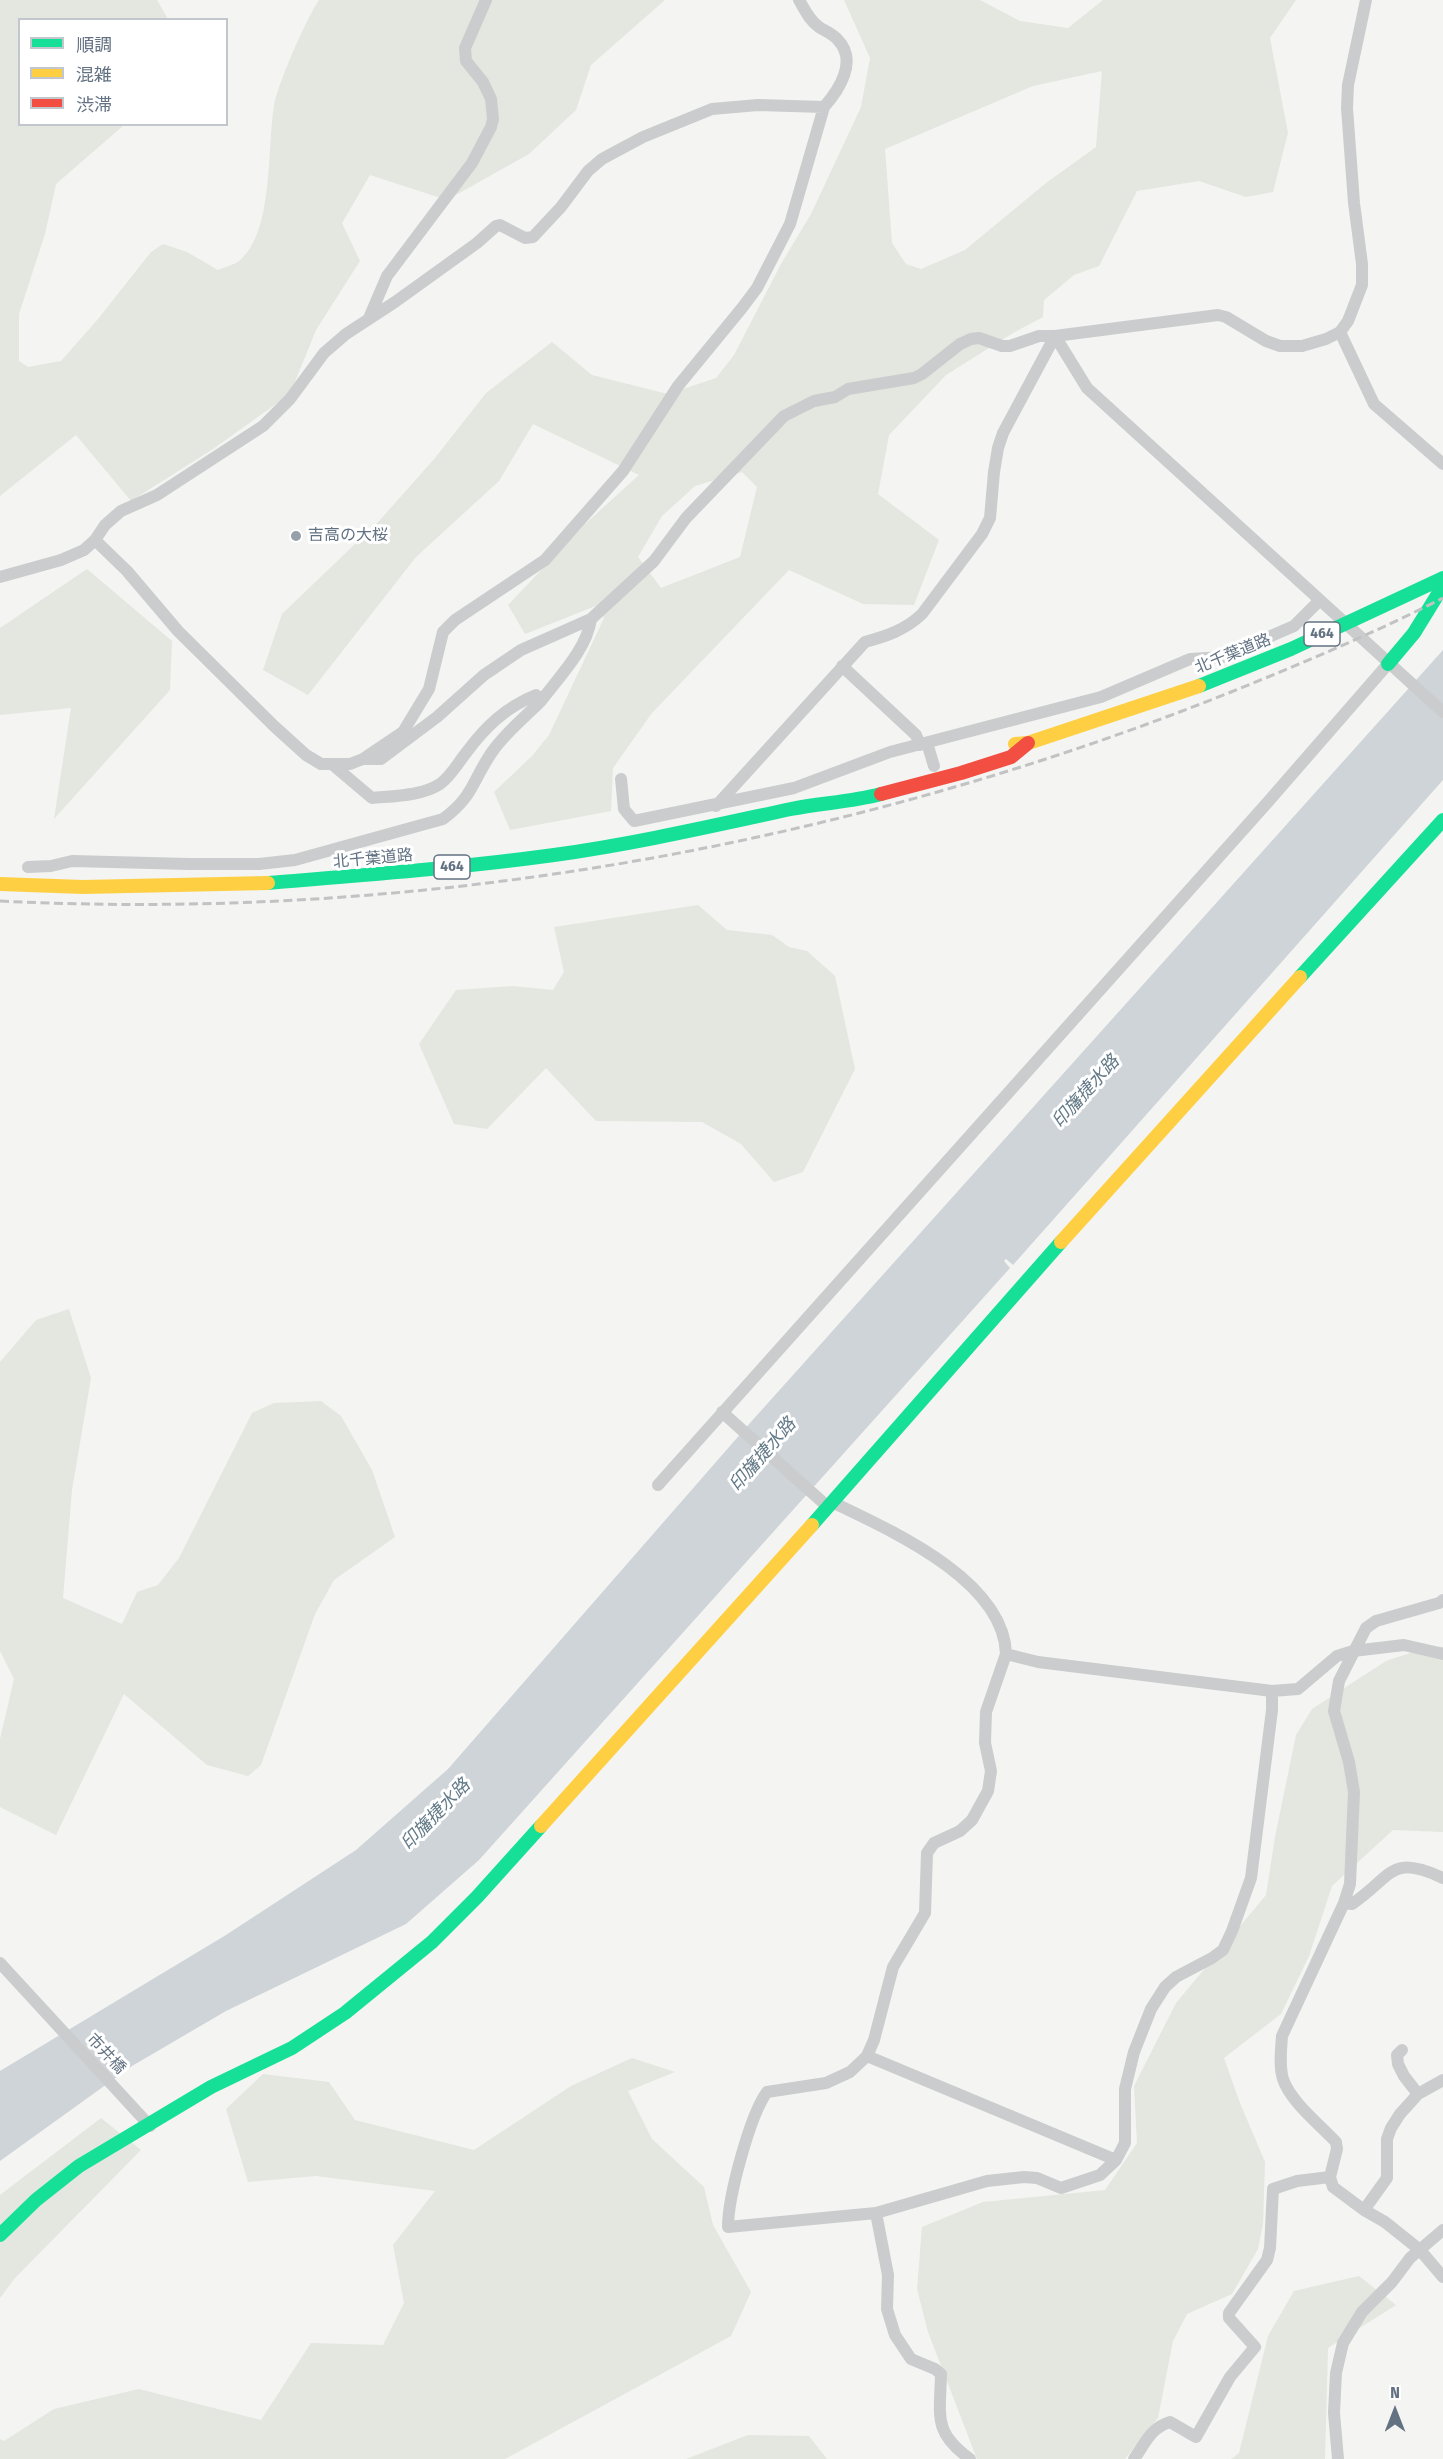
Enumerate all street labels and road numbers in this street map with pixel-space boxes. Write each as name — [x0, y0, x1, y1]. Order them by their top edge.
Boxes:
road number: 464 — [1304, 622, 1340, 646]
street label: 北千葉道路 — [1192, 630, 1274, 678]
street label: 北千葉道路 — [332, 846, 414, 872]
road number: 464 — [434, 855, 470, 879]
street label: 市井橋 — [83, 2030, 129, 2078]

